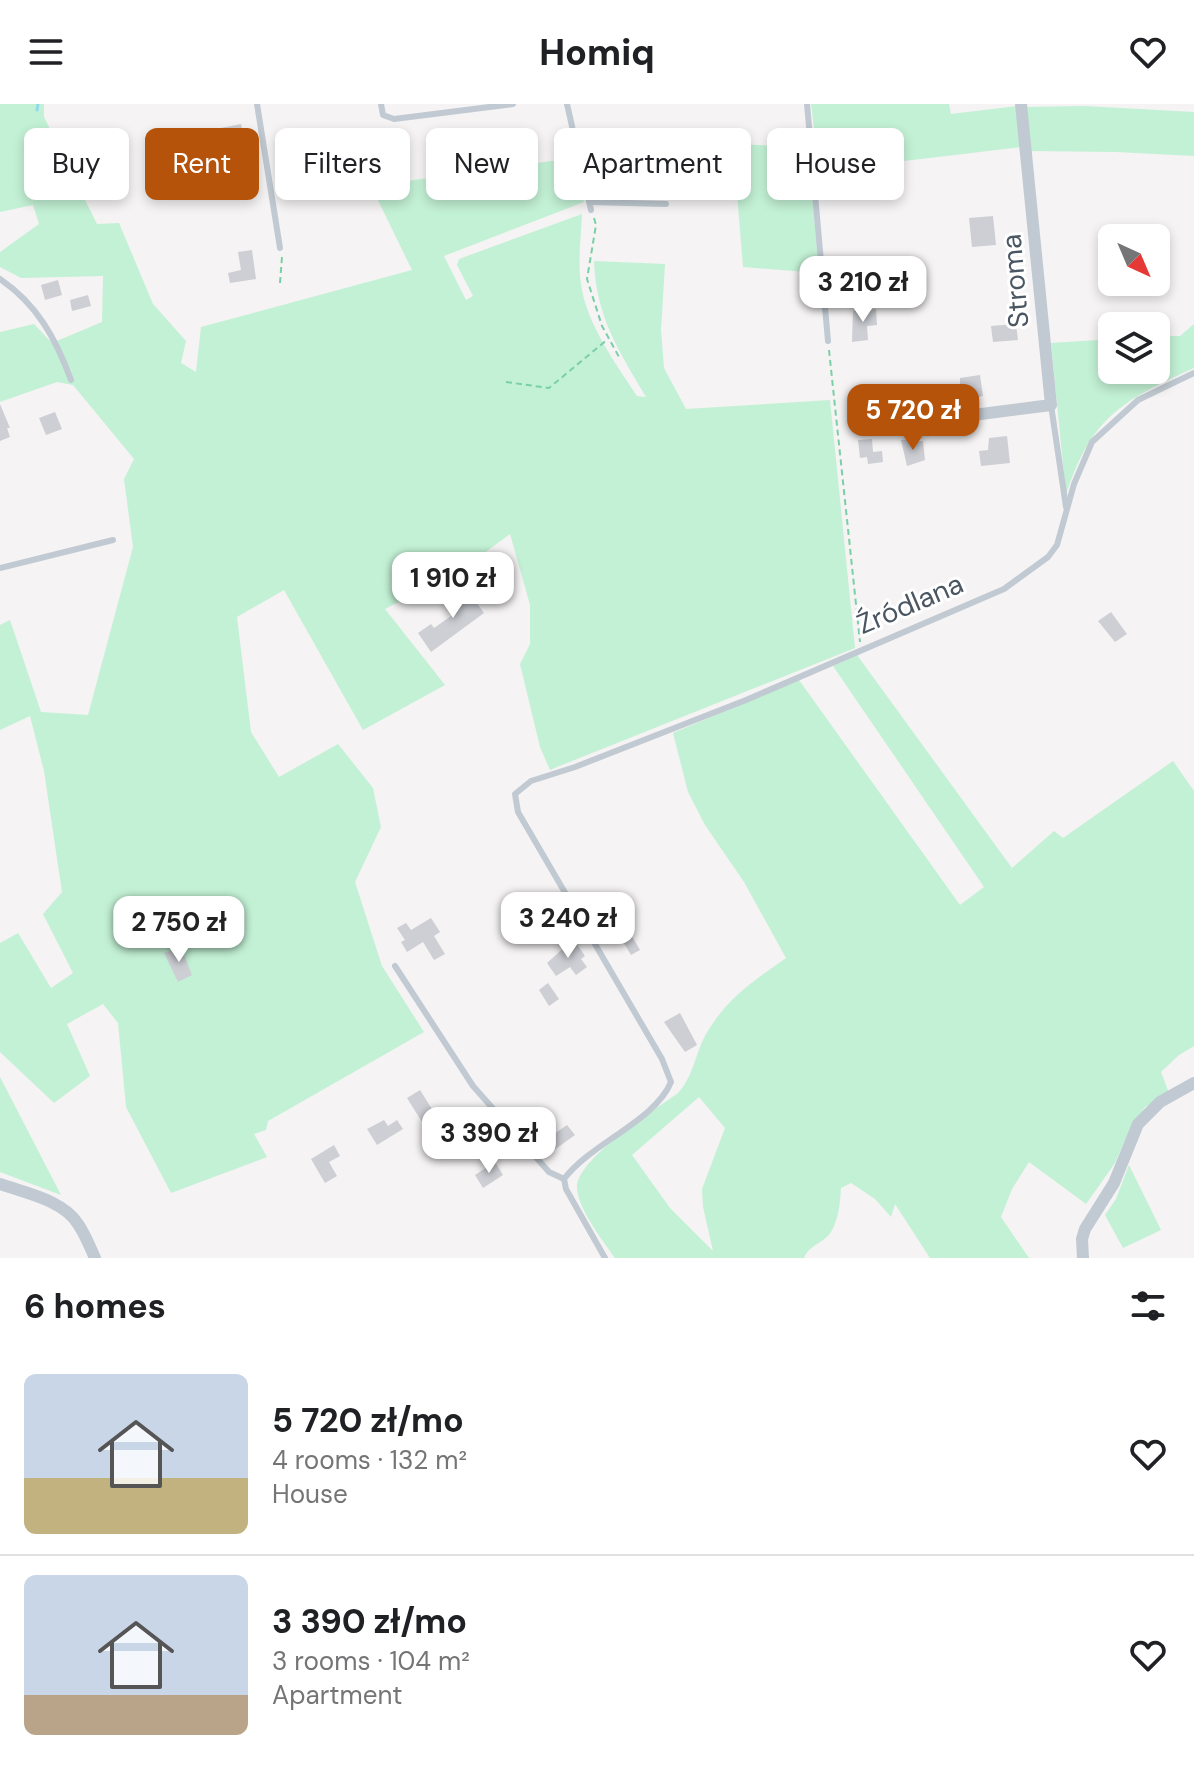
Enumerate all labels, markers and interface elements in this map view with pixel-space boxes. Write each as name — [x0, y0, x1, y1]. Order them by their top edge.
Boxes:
text: Homiq — [539, 29, 655, 76]
icon: menu — [24, 30, 68, 74]
icon: heart — [1126, 30, 1170, 74]
chip: Buy — [24, 128, 129, 200]
chip: Rent — [145, 128, 259, 200]
chip: Filters — [275, 128, 410, 200]
chip: New — [426, 128, 538, 200]
chip: Apartment — [554, 128, 751, 200]
chip: House — [767, 128, 904, 200]
north arrow — [1098, 224, 1170, 296]
map controls — [1098, 224, 1170, 384]
street label: Stroma — [992, 233, 1038, 329]
pin: 3 210 zł — [780, 256, 946, 324]
text: 3 210 zł — [817, 265, 909, 299]
button: layers — [1098, 312, 1170, 384]
pin: 5 720 zł — [830, 384, 996, 452]
text: 5 720 zł — [865, 393, 961, 427]
pin: 1 910 zł — [370, 552, 536, 620]
text: 1 910 zł — [410, 561, 496, 595]
street label: Źródlana — [851, 565, 969, 643]
pin: 3 240 zł — [485, 892, 651, 960]
pin: 2 750 zł — [96, 896, 262, 964]
text: 3 240 zł — [519, 901, 617, 935]
text: 2 750 zł — [131, 905, 227, 939]
pin: 3 390 zł — [406, 1107, 572, 1175]
text: 3 390 zł — [440, 1116, 538, 1150]
text: 6 homes — [24, 1284, 166, 1329]
icon: filters — [1126, 1284, 1170, 1328]
text: 5 720 zł/mo — [272, 1398, 464, 1443]
icon: home — [88, 1406, 184, 1502]
icon: heart — [1126, 1432, 1170, 1476]
text: 4 rooms · 132 m² — [272, 1443, 467, 1477]
text: House — [272, 1477, 348, 1511]
text: 3 390 zł/mo — [272, 1599, 467, 1644]
icon: home — [88, 1607, 184, 1703]
icon: heart — [1126, 1633, 1170, 1677]
text: 3 rooms · 104 m² — [272, 1644, 470, 1678]
text: Apartment — [272, 1678, 403, 1712]

